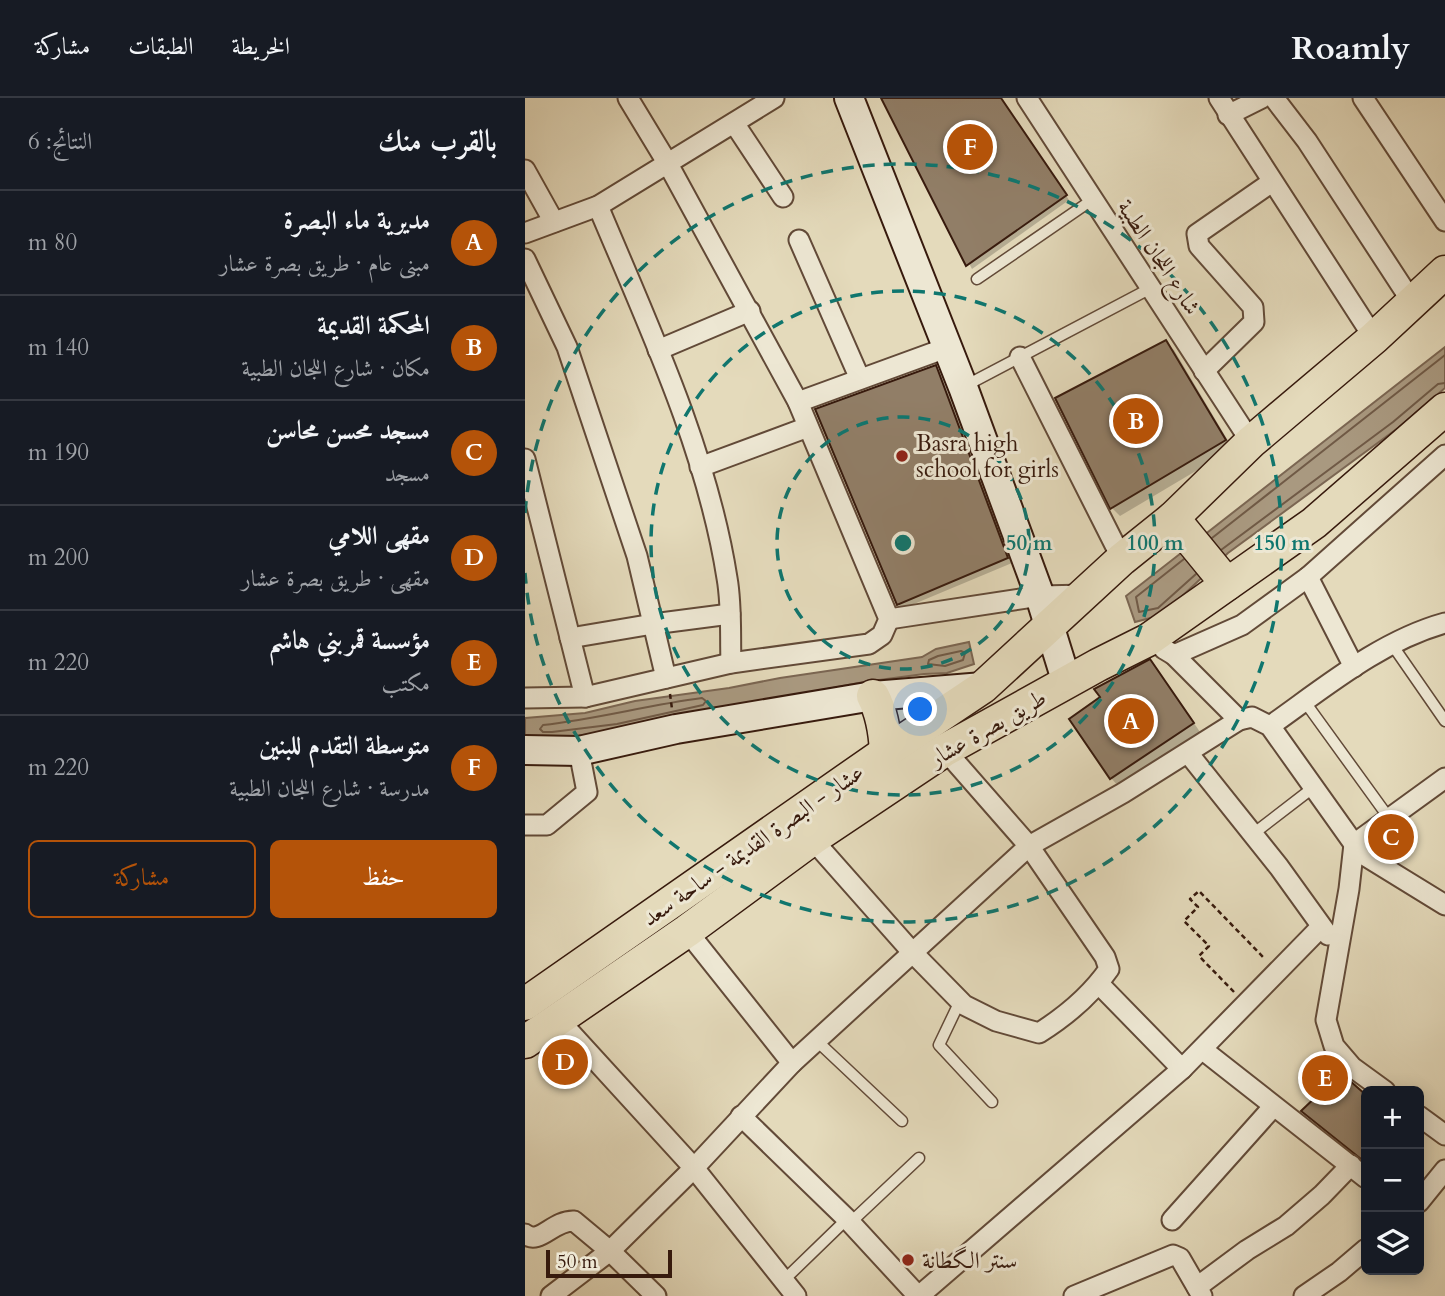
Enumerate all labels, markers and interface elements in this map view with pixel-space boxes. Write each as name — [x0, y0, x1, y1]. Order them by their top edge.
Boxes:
text: Roamly — [1291, 26, 1410, 71]
text: مشاركة — [35, 30, 90, 63]
text: الطبقات — [128, 30, 194, 63]
text: الخريطة — [232, 30, 290, 63]
text: بالقرب منك — [378, 121, 497, 162]
pin: F — [947, 121, 993, 173]
text: النتائج: 6 — [28, 126, 92, 157]
street label: شارع اللجان الطبية — [1107, 193, 1208, 323]
text: مديرية ماء البصرة — [283, 203, 430, 238]
text: 80 m — [28, 227, 77, 258]
text: A — [465, 227, 483, 258]
text: مبنى عام · طريق بصرة عشار — [219, 248, 430, 279]
text: المحكمة القديمة — [317, 308, 430, 343]
text: 140 m — [28, 332, 89, 363]
text: B — [466, 332, 482, 363]
text: مكان · شارع اللجان الطبية — [241, 353, 430, 384]
pin: B — [1113, 395, 1159, 447]
text: مسجد محسن محاسن — [266, 413, 430, 448]
place label: Basra high school for girls — [916, 428, 1059, 485]
text: 190 m — [28, 437, 89, 468]
text: C — [465, 437, 483, 468]
marker: Basra high school for girls — [894, 448, 910, 464]
text: مسجد — [385, 458, 430, 489]
text: مقهى اللامي — [328, 518, 430, 553]
text: 50 m — [1006, 529, 1053, 558]
text: 100 m — [1126, 529, 1184, 558]
text: 150 m — [1253, 529, 1311, 558]
centre of rings — [891, 531, 915, 555]
text: 200 m — [28, 542, 89, 573]
text: D — [464, 542, 484, 573]
text: مقهى · طريق بصرة عشار — [242, 563, 430, 594]
text: مؤسسة قمربني هاشم — [269, 623, 430, 658]
text: 220 m — [28, 647, 89, 678]
text: E — [467, 647, 481, 678]
text: مكتب — [382, 668, 430, 699]
street label: طريق بصرة عشار — [922, 682, 1052, 775]
your location — [903, 692, 937, 726]
pin: A — [1108, 695, 1154, 747]
text: متوسطة التقدم للبنين — [259, 728, 430, 763]
text: 220 m — [28, 752, 89, 783]
text: F — [467, 752, 481, 783]
street label: عشار - البصرة القديمة - ساحة سعد — [636, 757, 870, 933]
text: مدرسة · شارع اللجان الطبية — [229, 773, 430, 804]
pin: C — [1368, 811, 1414, 863]
button: مشاركة — [28, 840, 256, 918]
button: حفظ — [270, 840, 497, 918]
pin: D — [542, 1036, 588, 1088]
pin: E — [1302, 1052, 1348, 1104]
map controls — [1361, 1086, 1424, 1275]
button: + — [1361, 1086, 1424, 1149]
button: − — [1361, 1149, 1424, 1212]
button: layers — [1361, 1212, 1424, 1275]
place label: سنتر الگطانة — [922, 1245, 1017, 1276]
scale bar — [546, 1247, 672, 1279]
text: 50 m — [557, 1249, 598, 1275]
marker: سنتر الگطانة — [900, 1252, 916, 1268]

